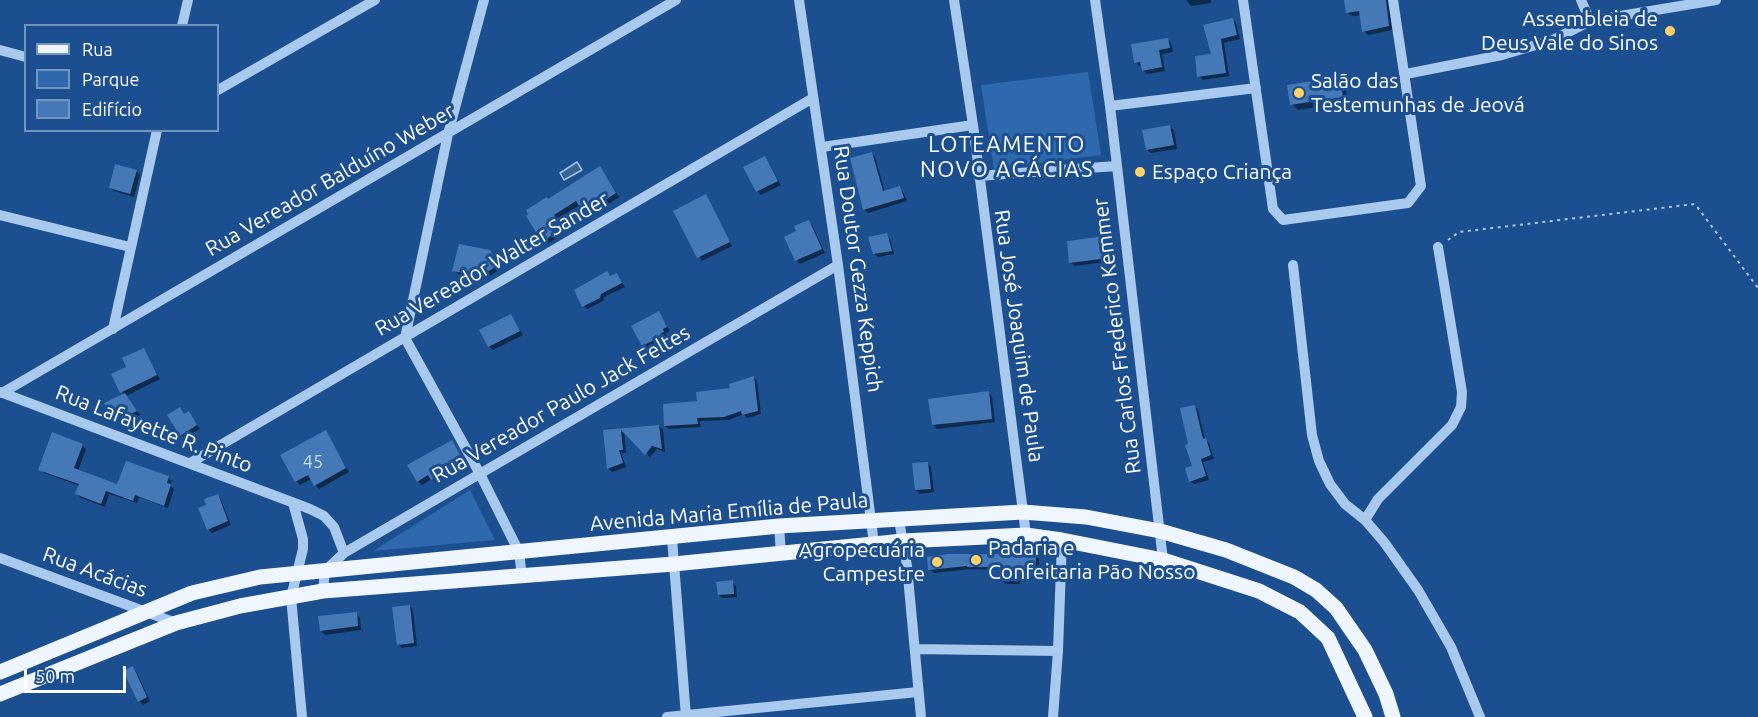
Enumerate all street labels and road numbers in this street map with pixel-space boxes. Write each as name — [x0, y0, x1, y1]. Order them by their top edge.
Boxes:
street label: Rua Vereador Balduíno Weber — [201, 98, 459, 262]
street label: Rua Doutor Gezza Keppich — [828, 144, 888, 394]
street label: Rua Vereador Walter Sander — [371, 187, 613, 341]
street label: Rua Carlos Frederico Kemmer — [1088, 197, 1146, 475]
street label: Rua José Joaquim de Paula — [989, 208, 1049, 464]
street label: Rua Vereador Paulo Jack Feltes — [428, 320, 694, 488]
street label: Rua Lafayette R. Pinto — [52, 380, 256, 478]
street label: Avenida Maria Emília de Paula — [589, 487, 869, 537]
street label: Rua Acácias — [39, 541, 151, 603]

